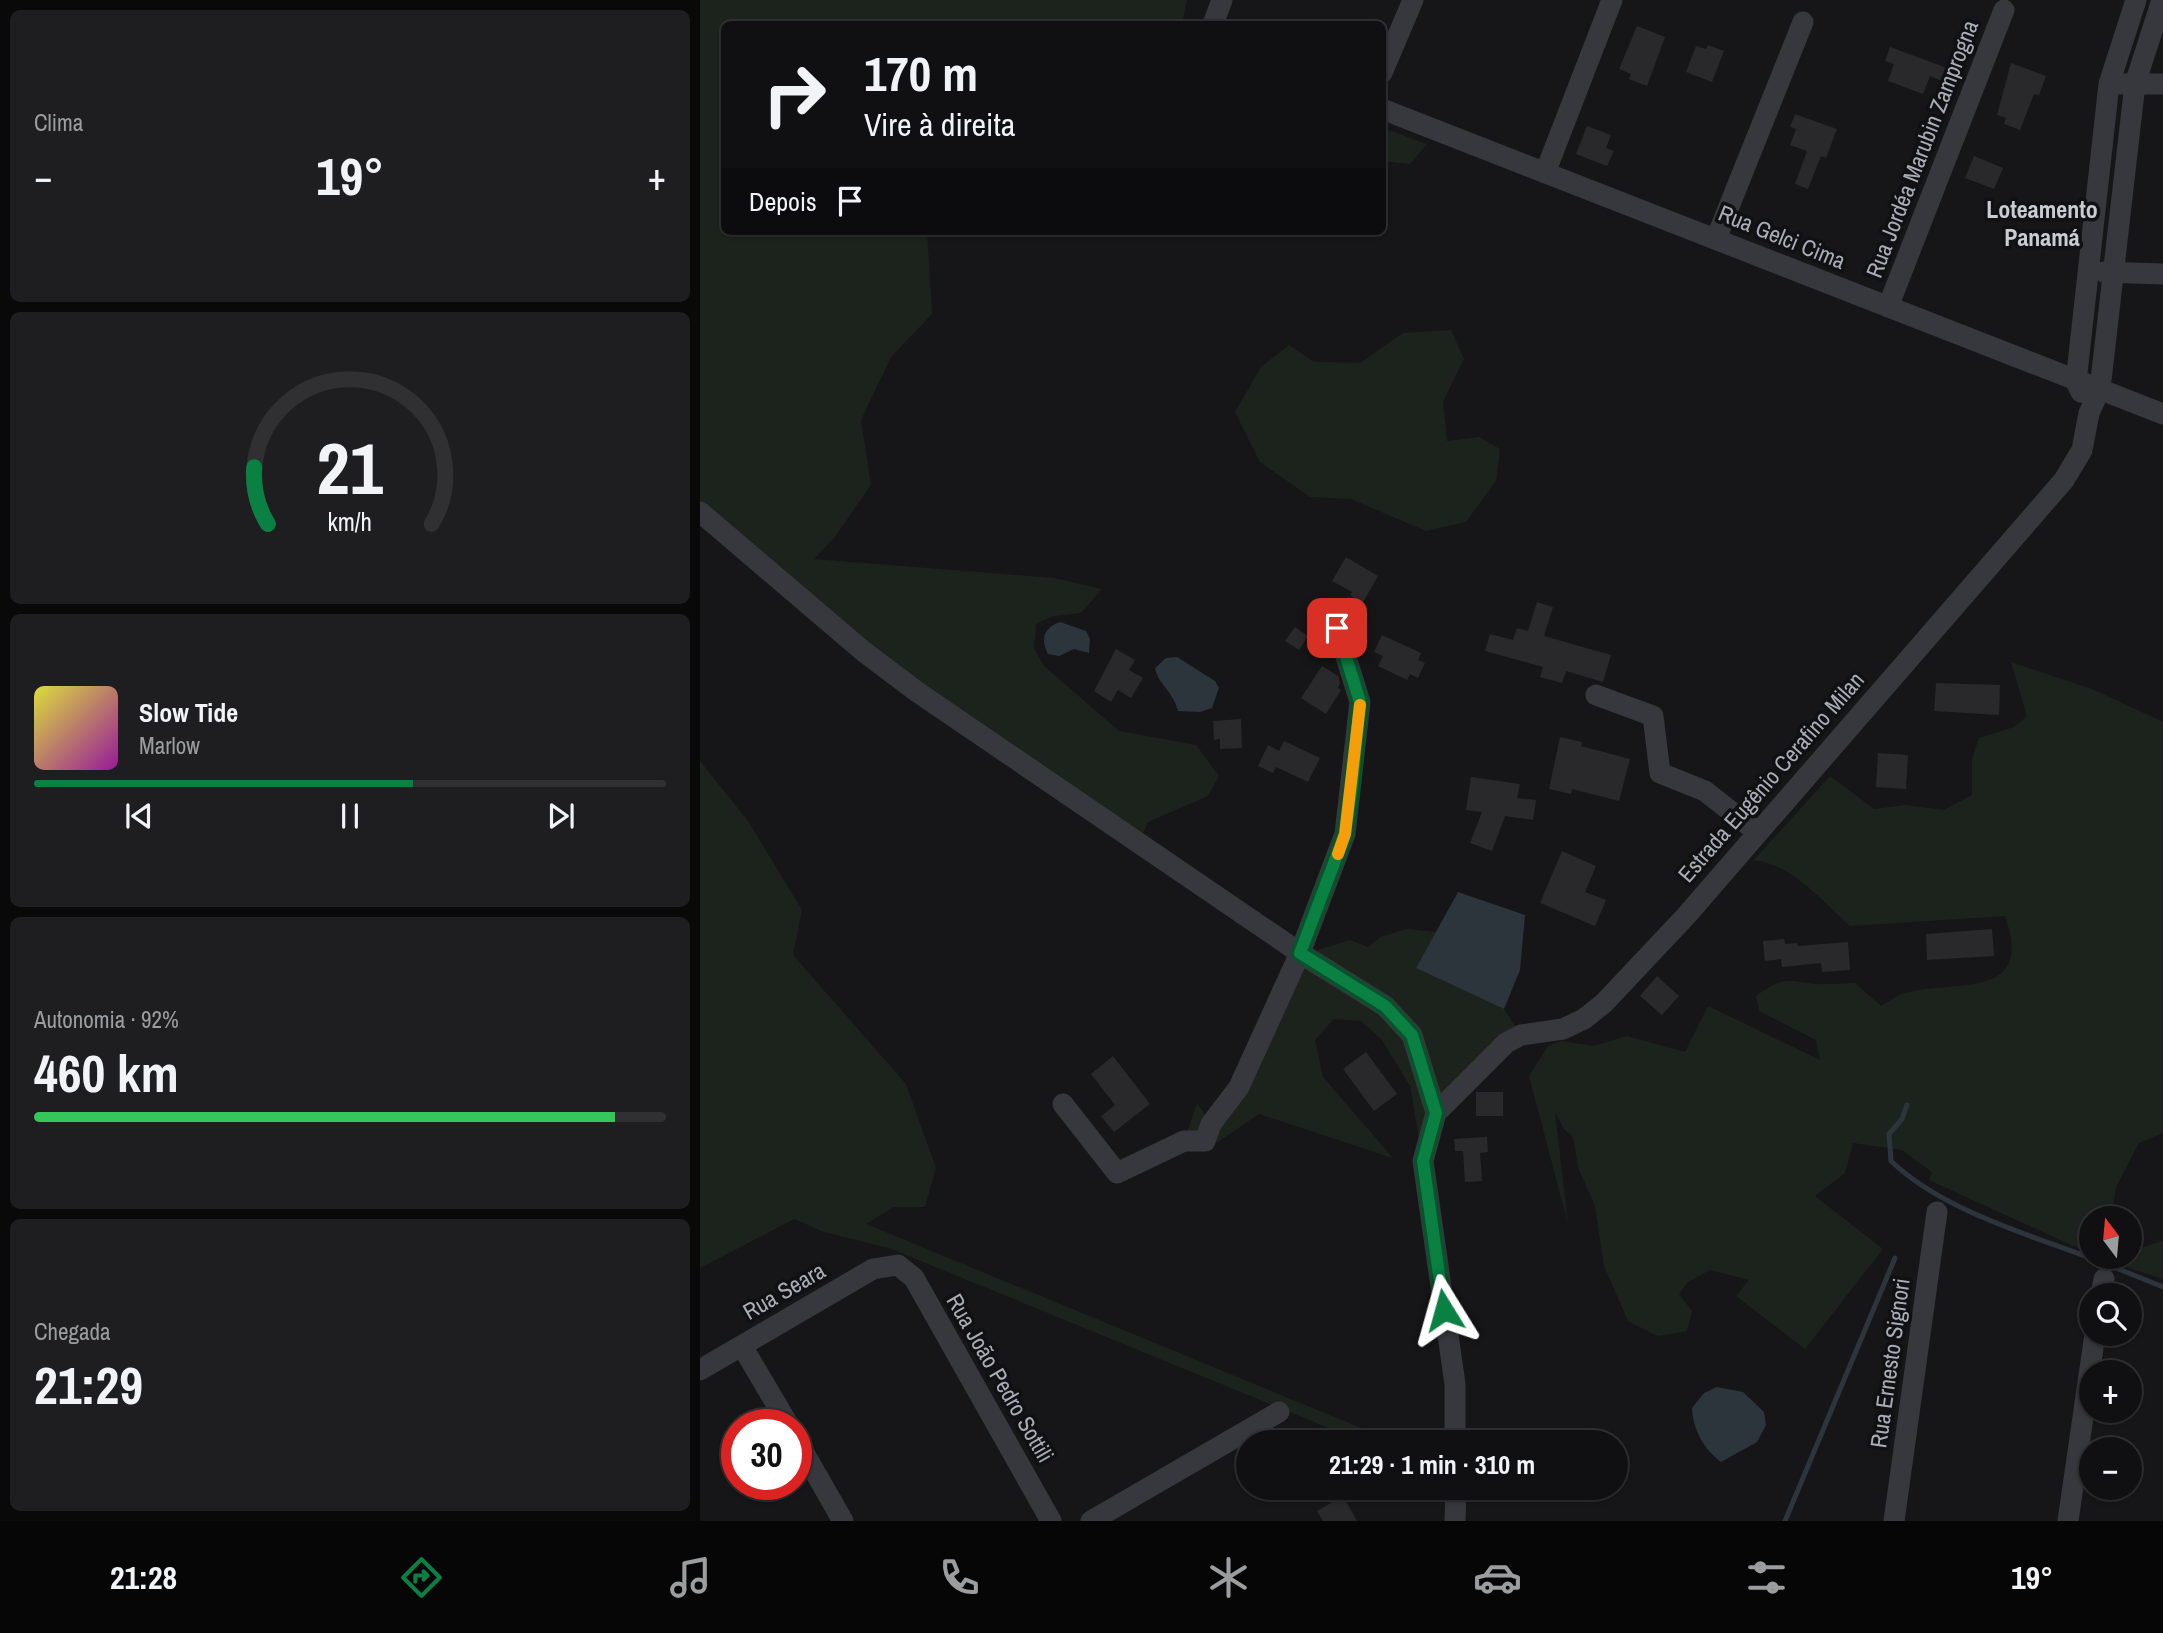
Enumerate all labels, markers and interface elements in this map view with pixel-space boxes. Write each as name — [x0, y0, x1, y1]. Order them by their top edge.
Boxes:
street label: Rua Jordéa Marubin Zamprogna — [1858, 15, 1985, 282]
text: 170 m — [864, 40, 978, 106]
icon: right — [749, 49, 840, 140]
text: Vire à direita — [864, 103, 1015, 146]
text: Clima — [34, 107, 83, 138]
text: 19° — [316, 141, 384, 211]
text: − — [34, 151, 52, 202]
text: + — [648, 151, 666, 202]
icon: arrive — [831, 182, 869, 220]
text: Depois — [749, 184, 817, 219]
district label: Loteamento Panamá — [1986, 193, 2098, 253]
street label: Rua Gelci Cima — [1714, 197, 1851, 276]
text: 21 — [317, 420, 384, 518]
text: km/h — [328, 505, 372, 539]
pin — [1307, 598, 1367, 658]
icon: arrive — [1318, 609, 1356, 647]
street label: Estrada Eugênio Cerafino Milan — [1671, 665, 1871, 889]
text: Slow Tide — [139, 695, 238, 730]
text: Marlow — [139, 730, 200, 761]
icon: previous — [120, 797, 158, 835]
icon: pause — [331, 797, 369, 835]
icon: next — [542, 797, 580, 835]
text: Autonomia · 92% — [34, 1004, 179, 1035]
text: 460 km — [34, 1038, 179, 1108]
north arrow — [2079, 1206, 2142, 1269]
map controls — [2079, 1206, 2142, 1500]
street label: Rua Seara — [737, 1254, 831, 1327]
position arrow — [1407, 1273, 1481, 1347]
street label: Rua Ernesto Signori — [1862, 1276, 1917, 1450]
button: search — [2079, 1283, 2142, 1346]
street label: Rua João Pedro Sottili — [940, 1288, 1061, 1468]
text: Chegada — [34, 1316, 111, 1347]
text: 21:29 — [34, 1350, 143, 1420]
button: + — [2079, 1360, 2142, 1423]
speed limit sign: 30 — [721, 1409, 812, 1500]
button: − — [2079, 1437, 2142, 1500]
text: 21:29 · 1 min · 310 m — [1329, 1447, 1535, 1482]
icon: directions — [397, 1553, 446, 1602]
icon: music — [666, 1553, 715, 1602]
icon: phone — [935, 1553, 984, 1602]
icon: climate — [1204, 1553, 1253, 1602]
icon: car — [1473, 1553, 1522, 1602]
icon: filters — [1742, 1553, 1791, 1602]
text: 21:28 — [110, 1556, 177, 1599]
text: 19° — [2011, 1556, 2053, 1599]

